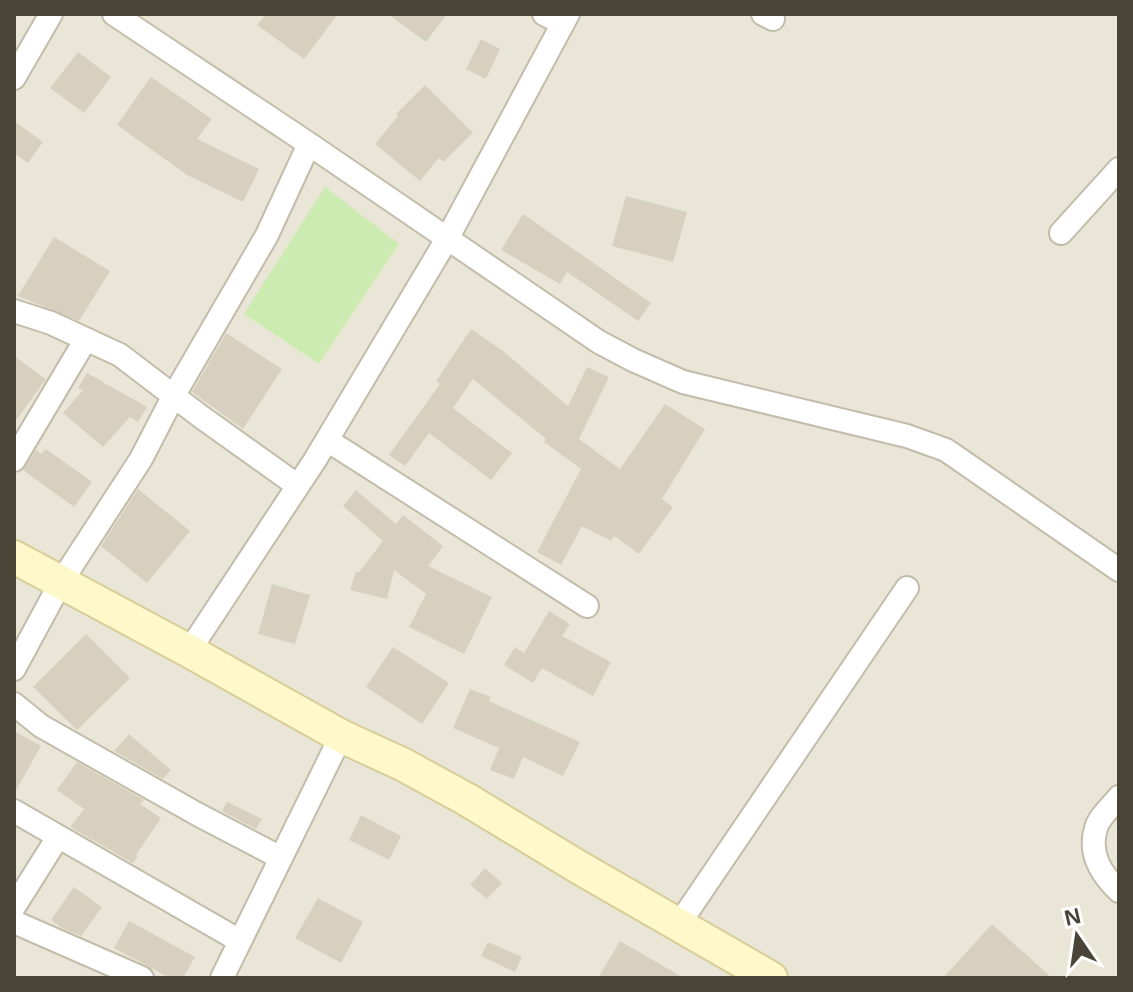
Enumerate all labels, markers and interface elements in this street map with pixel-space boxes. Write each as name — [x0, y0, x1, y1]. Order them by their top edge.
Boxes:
north arrow — [1037, 896, 1117, 976]
text: N — [1062, 903, 1083, 931]

